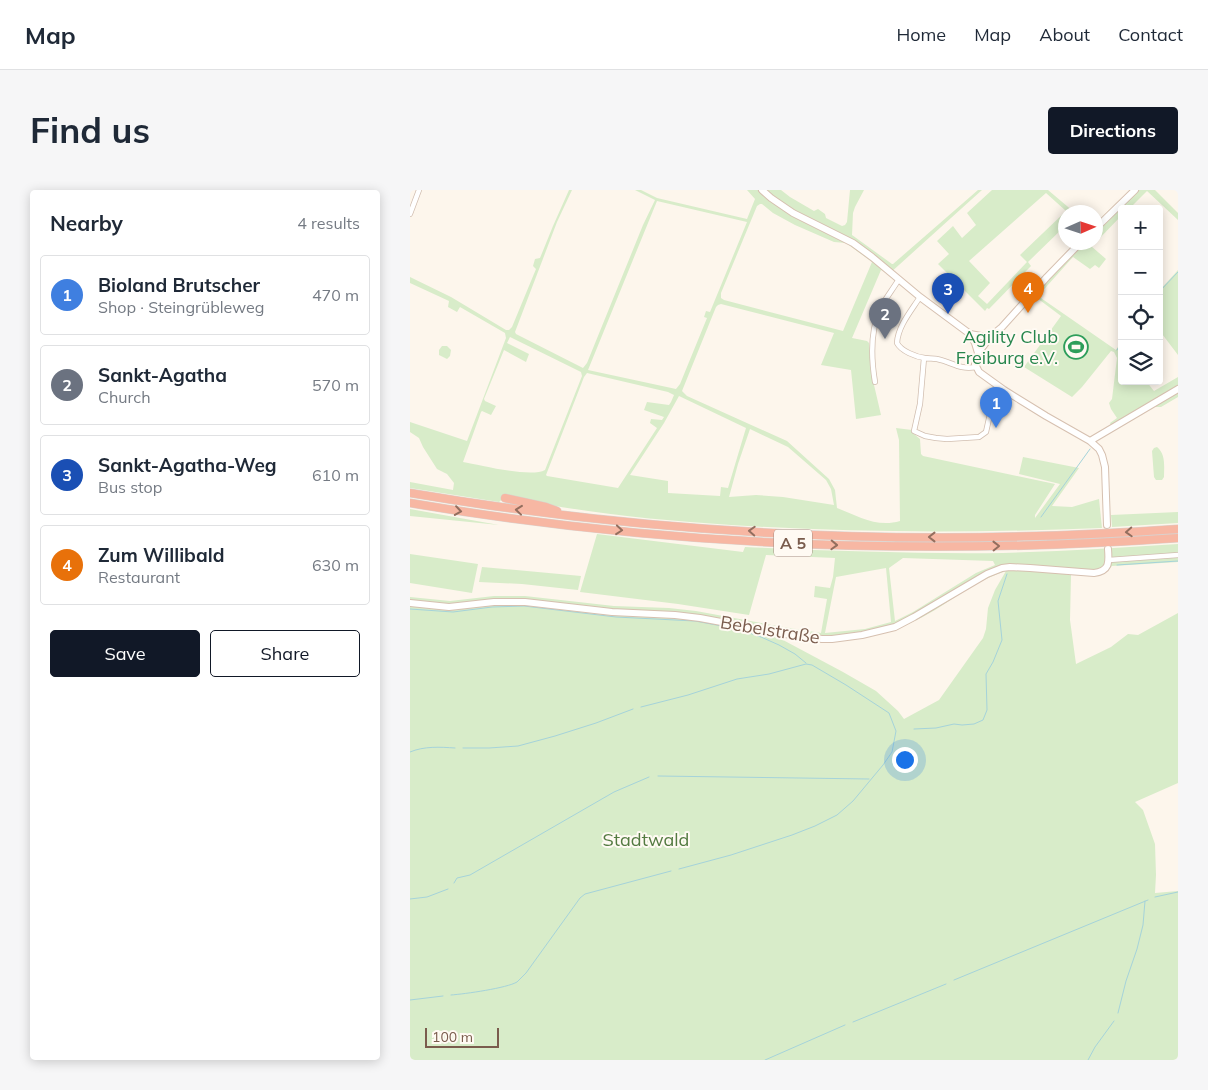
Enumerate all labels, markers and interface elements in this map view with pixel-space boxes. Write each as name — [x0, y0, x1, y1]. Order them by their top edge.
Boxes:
text: Map — [25, 20, 76, 50]
text: Home — [896, 23, 946, 46]
text: Map — [974, 23, 1011, 46]
text: About — [1039, 23, 1090, 46]
text: Contact — [1118, 23, 1183, 46]
button: Directions — [1048, 107, 1178, 154]
text: Find us — [30, 108, 150, 152]
north arrow — [1058, 205, 1103, 250]
map controls — [1118, 205, 1163, 385]
button: + — [1118, 205, 1163, 250]
text: Nearby — [50, 210, 123, 236]
text: 4 results — [297, 213, 360, 233]
button: − — [1118, 250, 1163, 295]
pin: 4 — [1012, 272, 1044, 313]
text: Bioland Brutscher — [98, 273, 260, 297]
pin: 3 — [932, 273, 964, 314]
text: 1 — [62, 285, 72, 305]
text: 470 m — [312, 285, 359, 305]
button: locate — [1118, 295, 1163, 340]
text: Shop · Steingrübleweg — [98, 297, 264, 317]
pin: 2 — [869, 298, 901, 339]
place label: Agility Club Freiburg e.V. — [956, 325, 1058, 369]
sports icon: Agility Club Freiburg e.V. — [1063, 334, 1089, 360]
button: layers — [1118, 340, 1163, 385]
text: Sankt-Agatha — [98, 363, 227, 387]
text: 2 — [62, 375, 72, 395]
text: 570 m — [312, 375, 359, 395]
text: Church — [98, 387, 151, 407]
pin: 1 — [980, 387, 1012, 428]
text: Sankt-Agatha-Weg — [98, 453, 277, 477]
text: 3 — [62, 465, 72, 485]
text: 610 m — [312, 465, 359, 485]
text: Bus stop — [98, 477, 162, 497]
one-way arrow — [454, 505, 462, 516]
one-way arrow — [515, 505, 523, 516]
one-way arrow — [616, 525, 624, 536]
one-way arrow — [748, 526, 756, 537]
one-way arrow — [1125, 526, 1133, 537]
road number: A 5 — [774, 529, 812, 556]
one-way arrow — [928, 532, 936, 542]
one-way arrow — [830, 539, 838, 550]
one-way arrow — [993, 541, 1001, 551]
text: Zum Willibald — [98, 543, 224, 567]
text: 4 — [62, 555, 72, 575]
text: 630 m — [312, 555, 359, 575]
text: Restaurant — [98, 567, 180, 587]
street label: Bebelstraße — [719, 610, 822, 649]
button: Save — [50, 630, 200, 677]
button: Share — [210, 630, 360, 677]
your location — [892, 747, 918, 773]
park label: Stadtwald — [603, 828, 689, 851]
scale bar — [425, 1025, 499, 1048]
text: 100 m — [432, 1028, 473, 1046]

